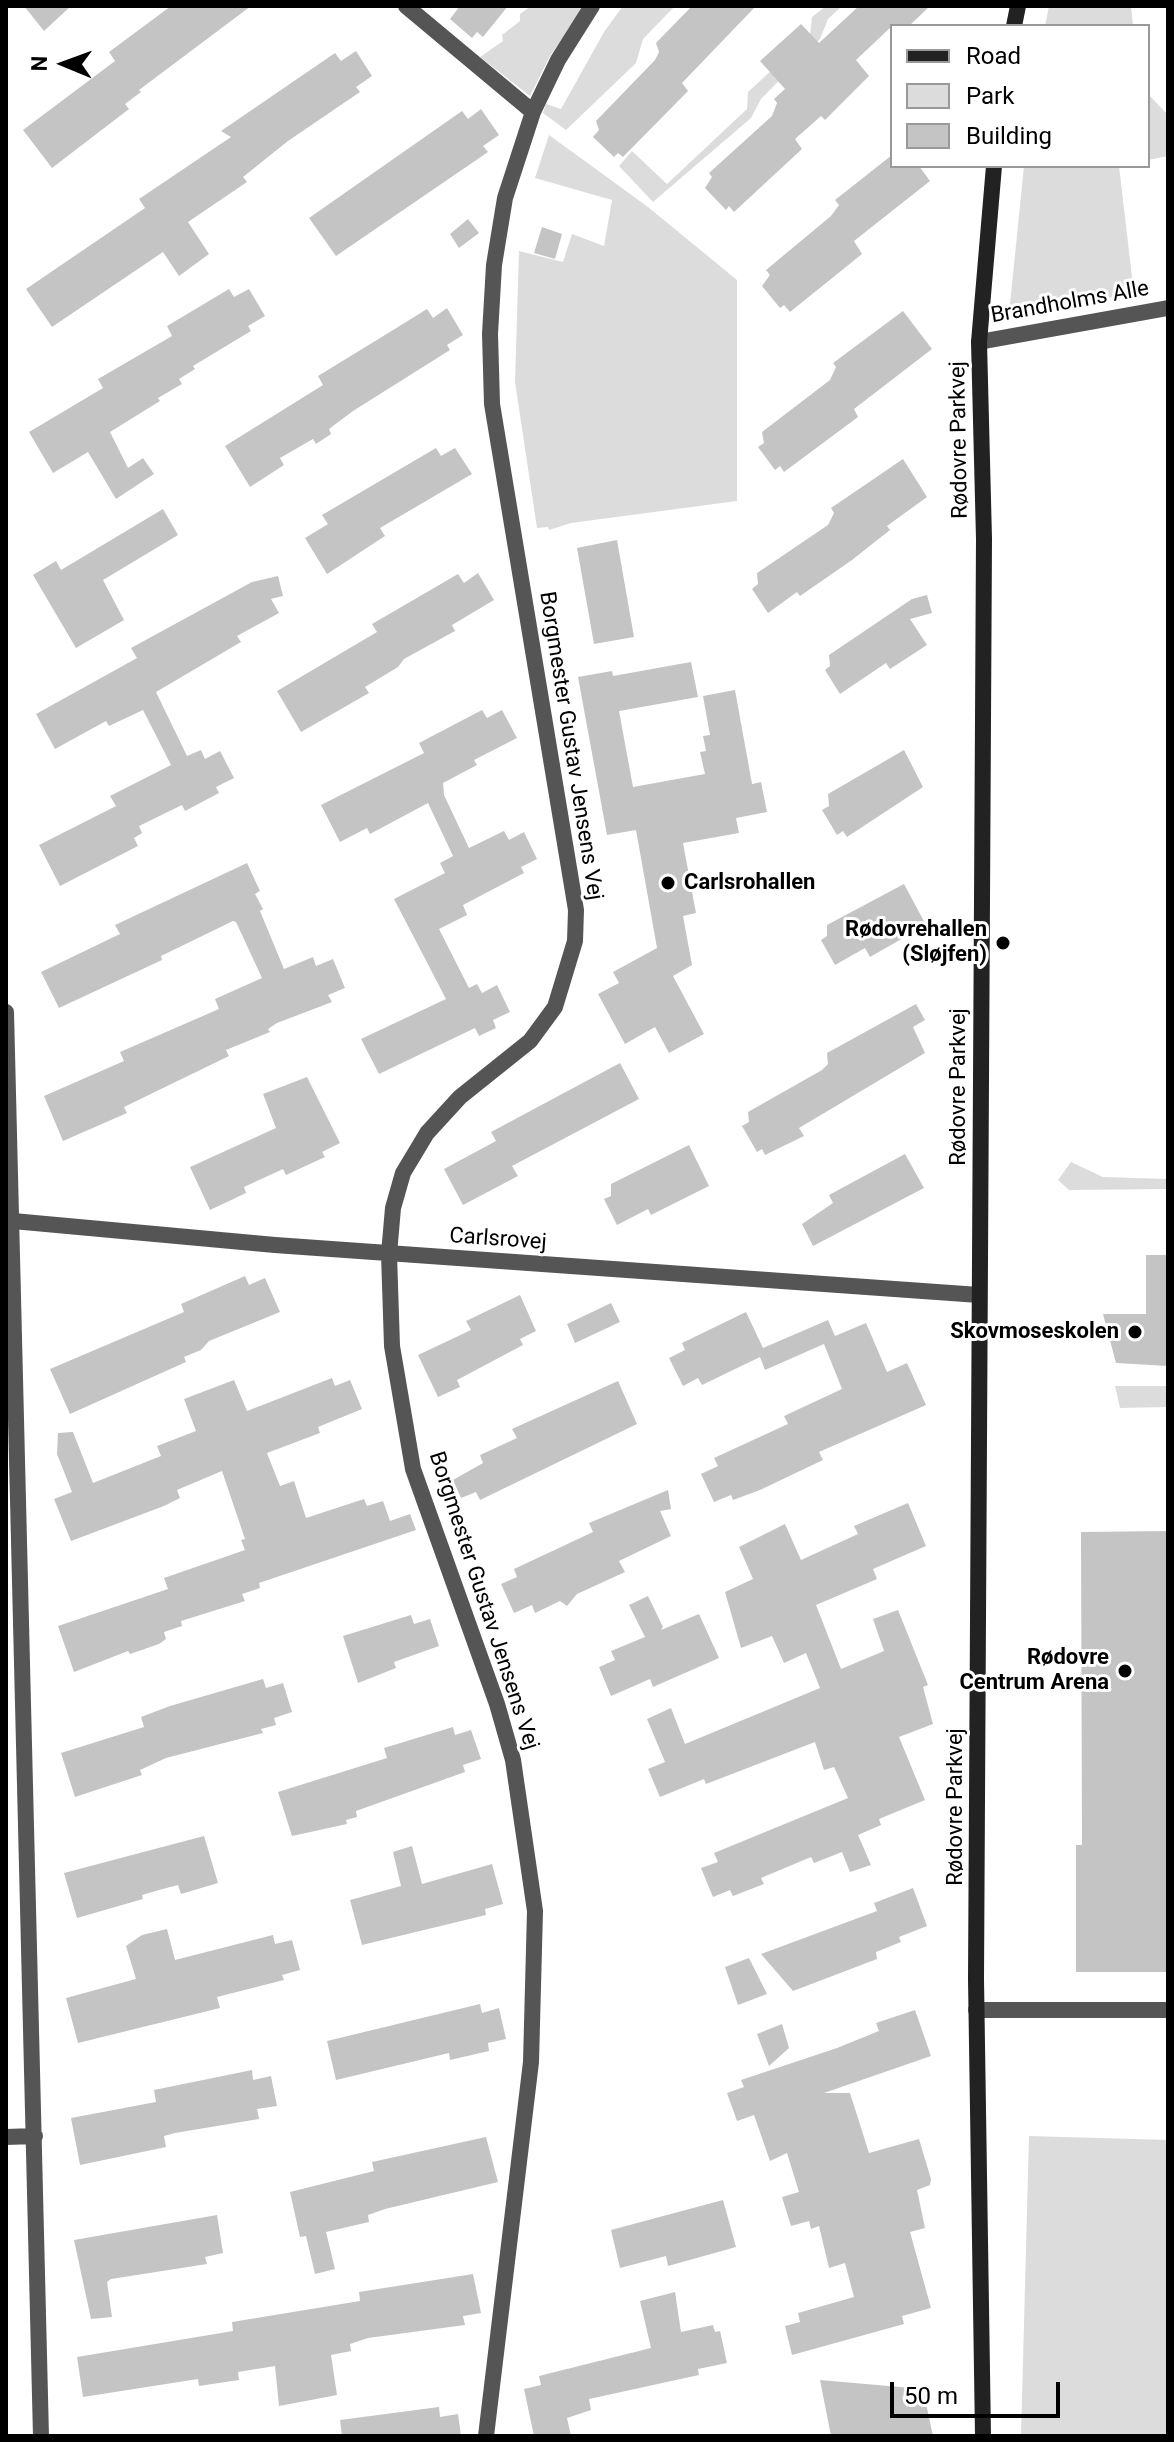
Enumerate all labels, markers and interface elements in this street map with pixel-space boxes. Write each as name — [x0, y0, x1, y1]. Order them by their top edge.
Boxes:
north arrow — [24, 24, 104, 104]
legend — [890, 24, 1150, 168]
text: Road — [966, 42, 1021, 70]
text: N — [27, 56, 52, 72]
text: Park — [966, 82, 1014, 110]
text: Building — [966, 122, 1052, 150]
street label: Brandholms Alle — [989, 276, 1151, 330]
street label: Rødovre Parkvej — [945, 361, 975, 519]
street label: Borgmester Gustav Jensens Vej — [533, 590, 607, 902]
place label: Carlsrohallen — [684, 870, 815, 896]
marker: Carlsrohallen — [659, 874, 677, 892]
place label: Rødovrehallen (Sløjfen) — [845, 917, 987, 968]
marker: Rødovrehallen (Sløjfen) — [994, 934, 1012, 952]
street label: Rødovre Parkvej — [946, 1008, 972, 1166]
street label: Carlsrovej — [448, 1223, 548, 1257]
place label: Skovmoseskolen — [950, 1319, 1119, 1345]
marker: Skovmoseskolen — [1126, 1323, 1144, 1341]
street label: Borgmester Gustav Jensens Vej — [422, 1449, 544, 1753]
place label: Rødovre Centrum Arena — [959, 1645, 1109, 1696]
marker: Rødovre Centrum Arena — [1116, 1662, 1134, 1680]
street label: Rødovre Parkvej — [943, 1728, 969, 1886]
scale bar — [894, 2366, 1064, 2416]
text: 50 m — [904, 2382, 958, 2410]

